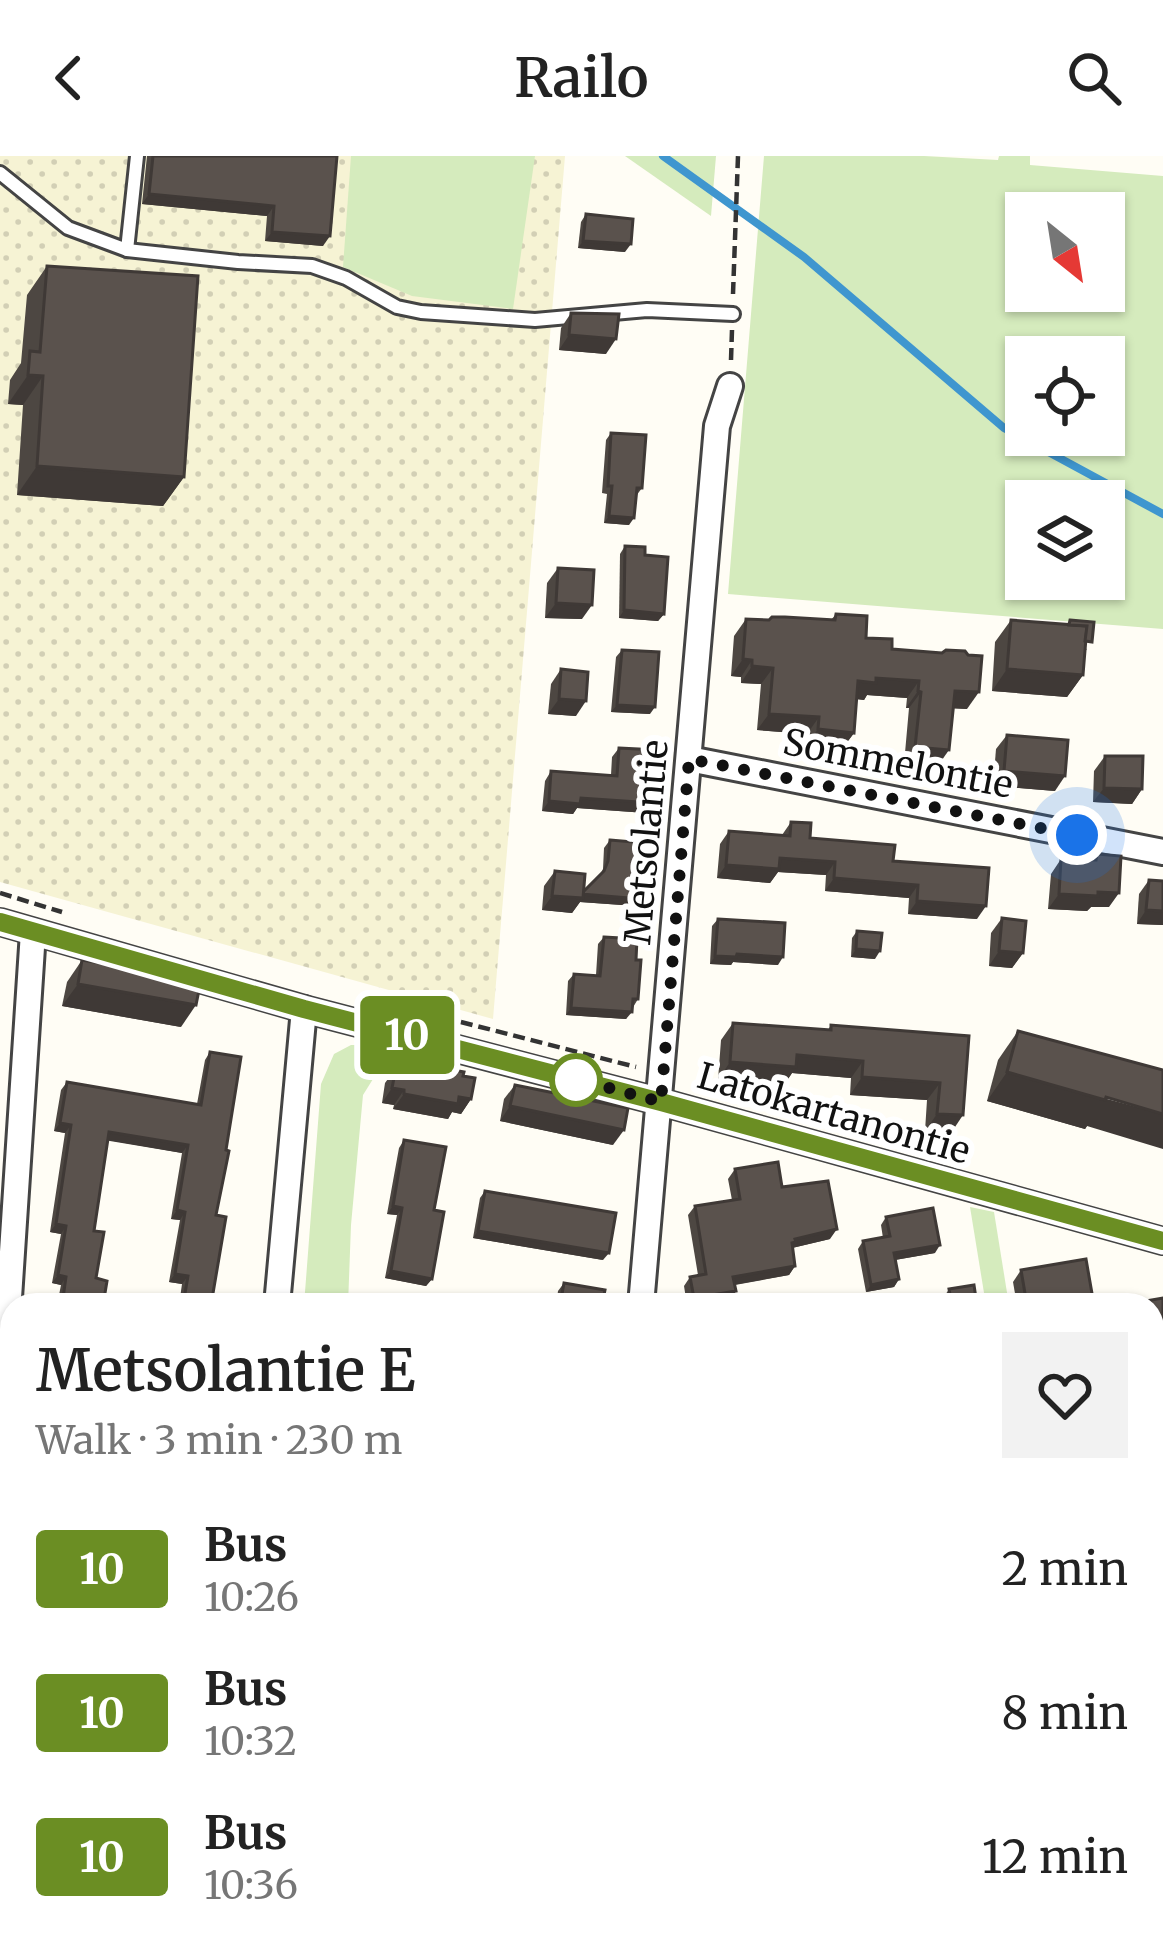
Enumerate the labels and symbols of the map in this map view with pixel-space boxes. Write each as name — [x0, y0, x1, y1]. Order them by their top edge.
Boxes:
north arrow — [1005, 192, 1125, 312]
street label: Sommelontie — [779, 719, 1017, 808]
street label: Metsolantie — [615, 738, 678, 946]
your location — [1047, 805, 1107, 865]
line badge: 10 — [353, 996, 461, 1074]
street label: Latokartanontie — [693, 1053, 975, 1174]
unlabelled marker — [551, 1055, 601, 1105]

